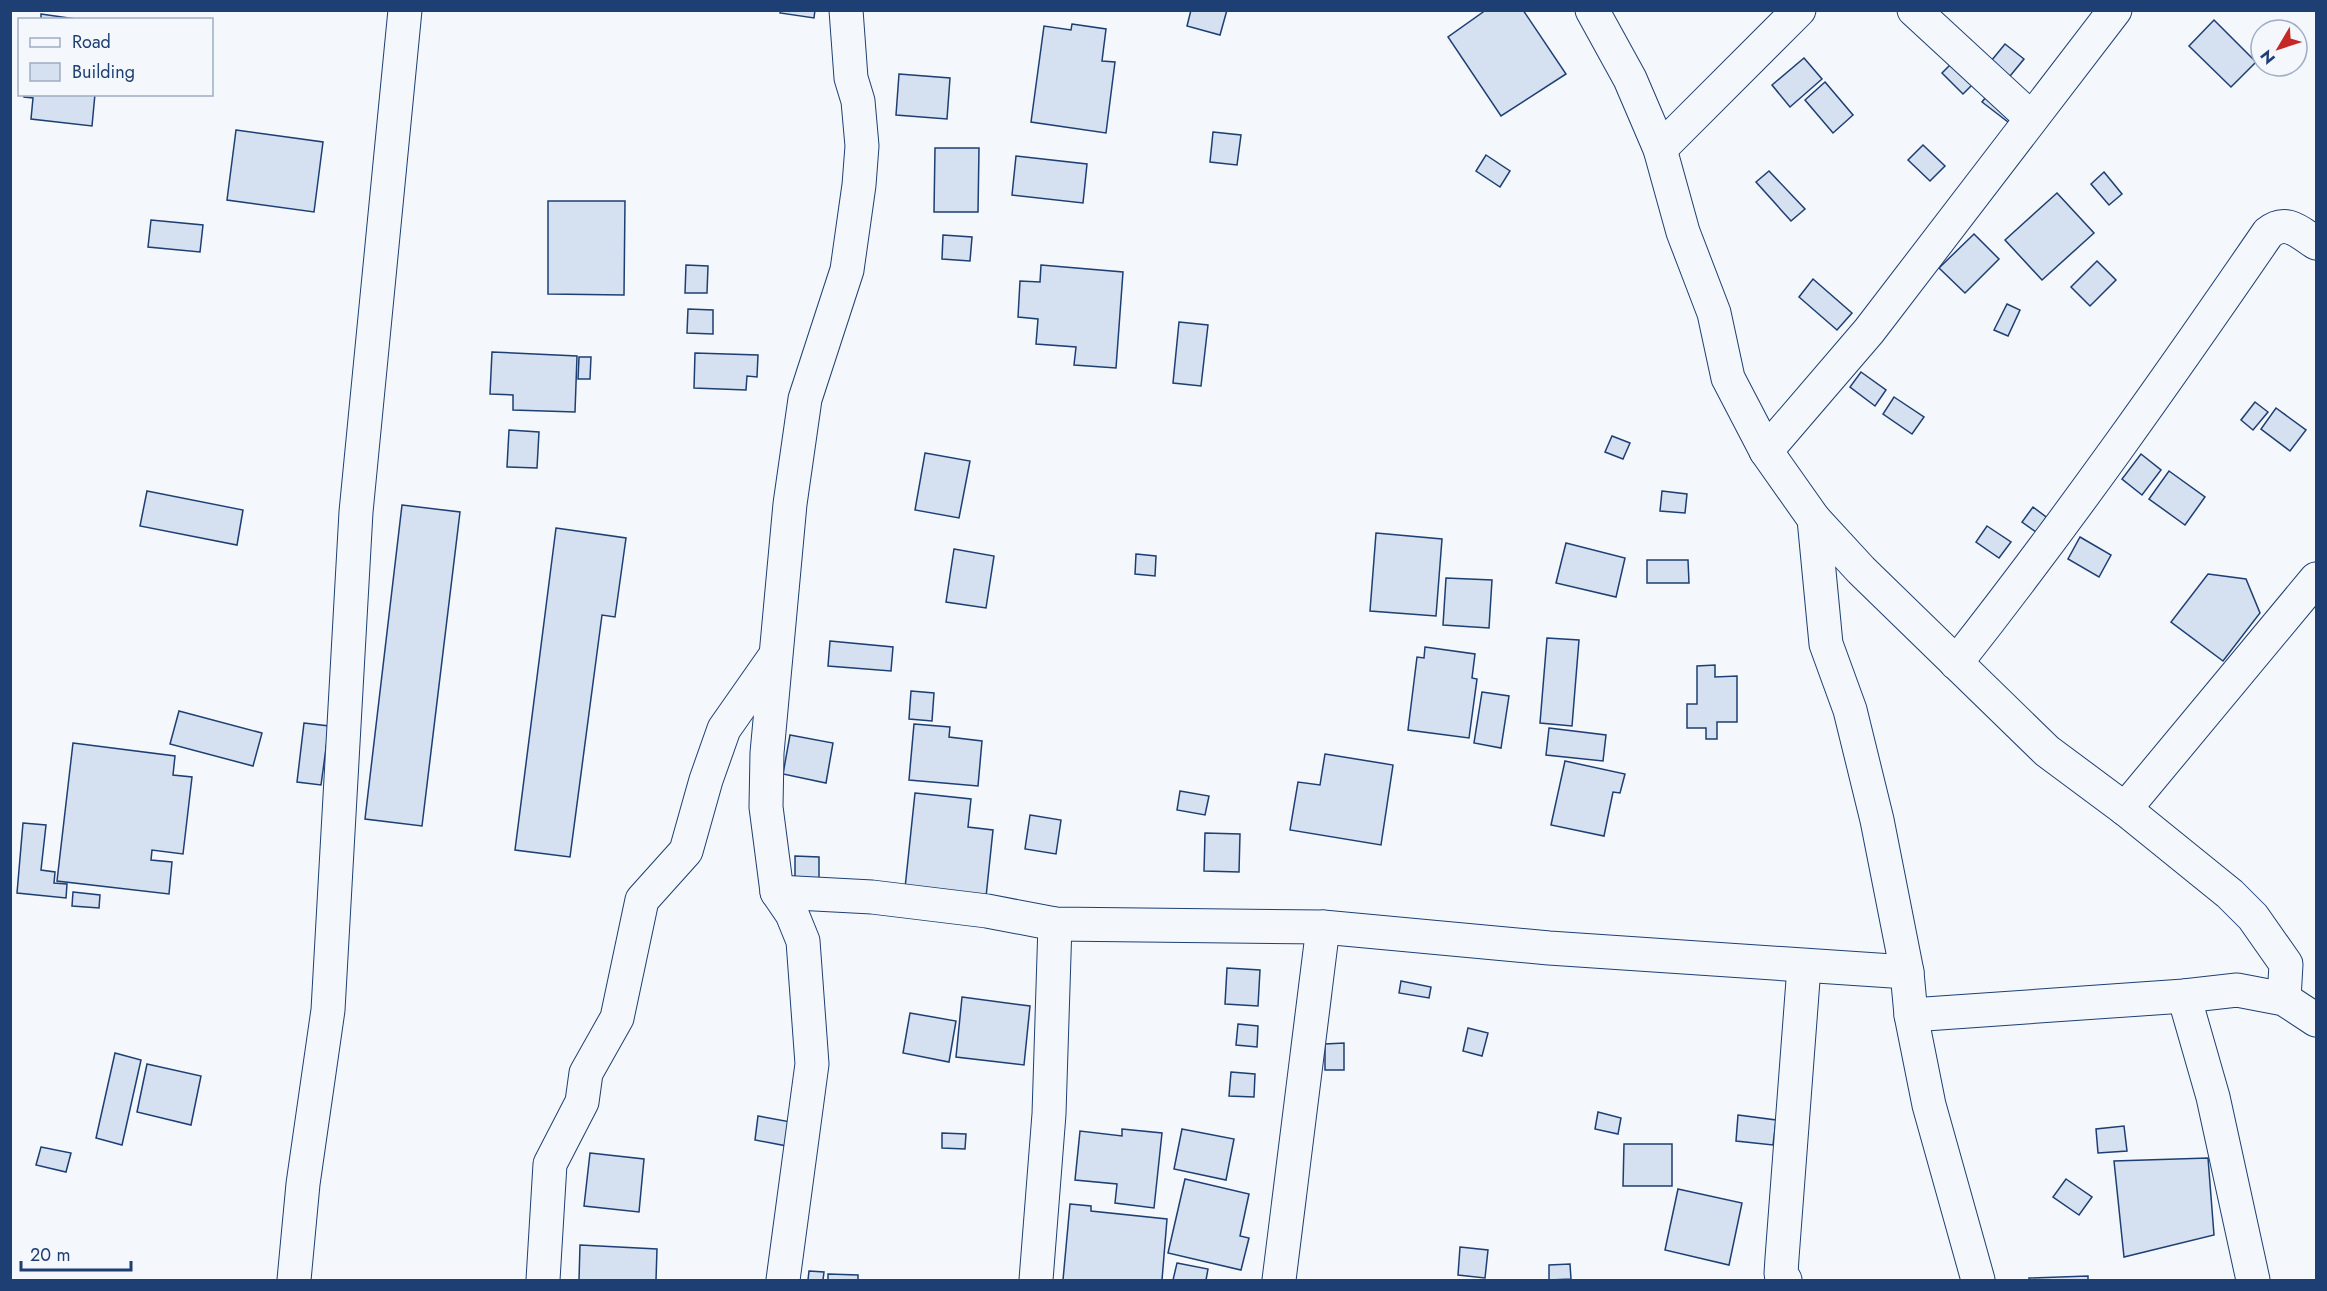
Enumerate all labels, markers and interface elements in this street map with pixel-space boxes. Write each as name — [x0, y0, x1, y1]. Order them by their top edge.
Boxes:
legend — [18, 18, 213, 96]
north arrow — [2249, 18, 2309, 78]
text: Road — [72, 29, 111, 55]
text: N — [2255, 45, 2281, 69]
text: Building — [72, 59, 135, 85]
scale bar — [21, 1234, 130, 1272]
text: 20 m — [30, 1242, 70, 1268]

